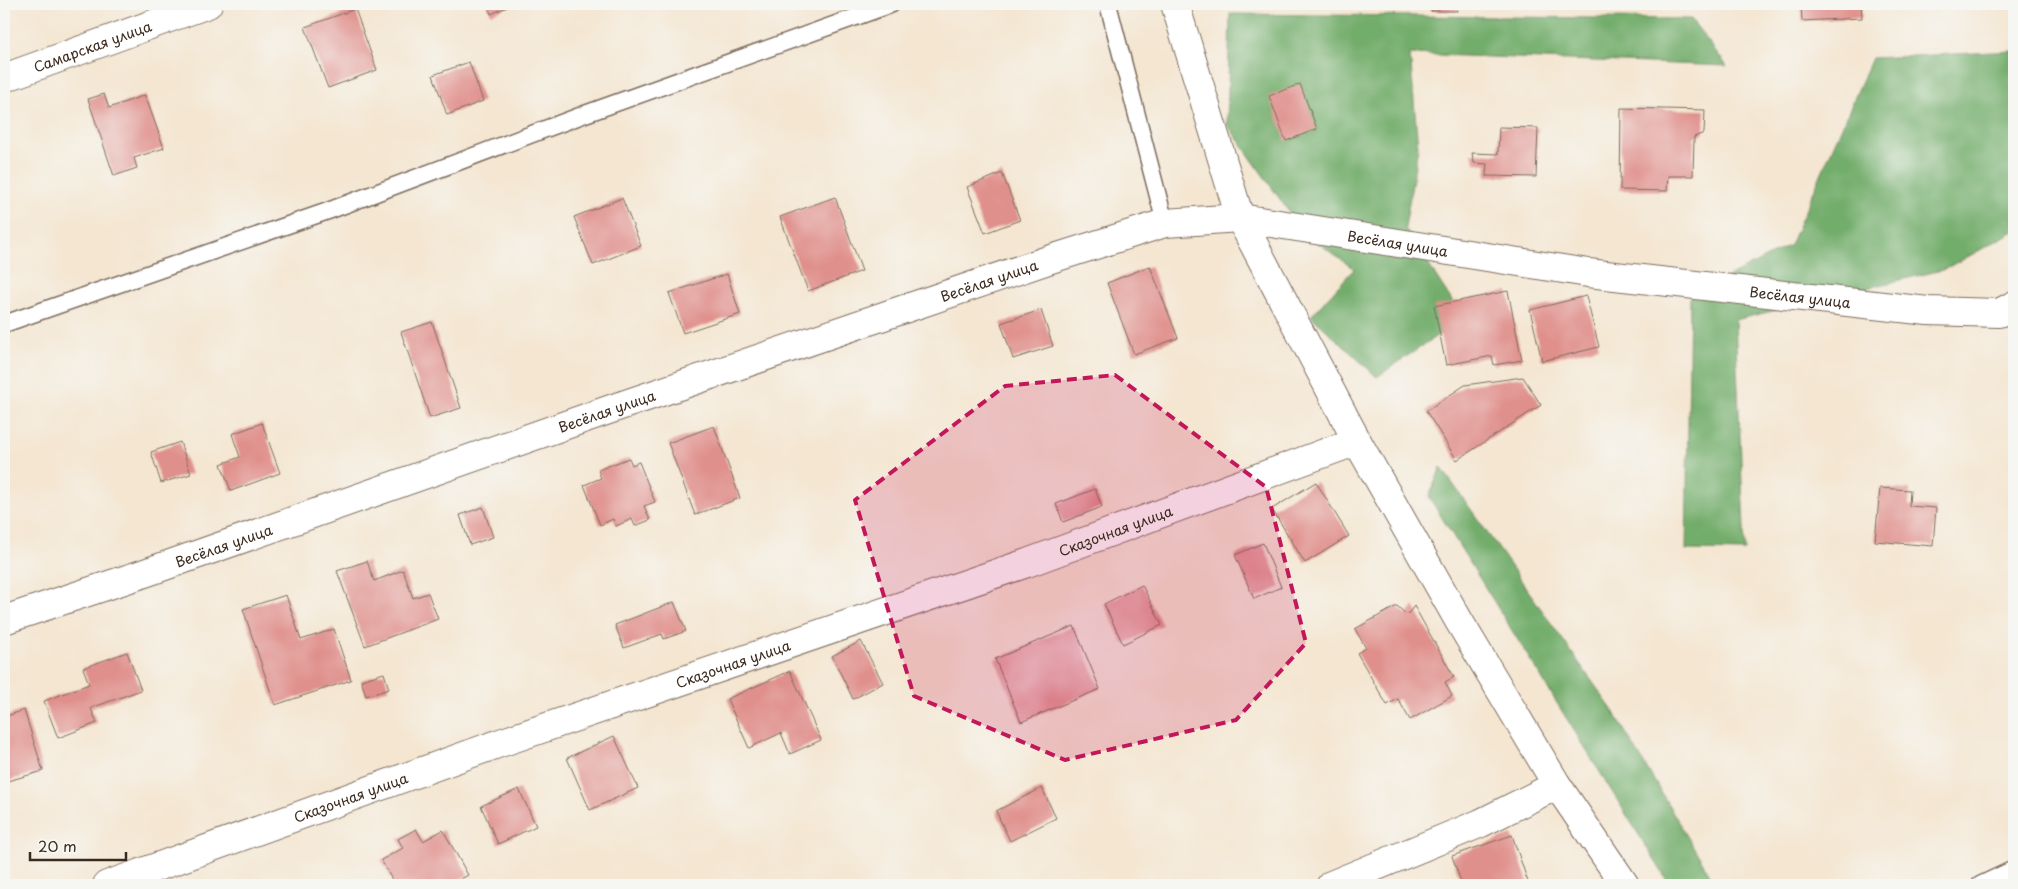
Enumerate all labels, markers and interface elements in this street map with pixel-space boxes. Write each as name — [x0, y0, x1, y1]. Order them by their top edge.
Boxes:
street label: Самарская улица — [30, 15, 155, 77]
street label: Весёлая улица — [1346, 225, 1450, 261]
street label: Весёлая улица — [938, 254, 1041, 306]
street label: Весёлая улица — [1748, 281, 1852, 313]
street label: Весёлая улица — [555, 384, 658, 437]
street label: Сказочная улица — [1056, 500, 1175, 561]
street label: Весёлая улица — [172, 518, 275, 572]
street label: Сказочная улица — [673, 634, 793, 693]
street label: Сказочная улица — [291, 767, 411, 827]
scale bar — [30, 829, 126, 861]
text: 20 m — [38, 834, 77, 857]

